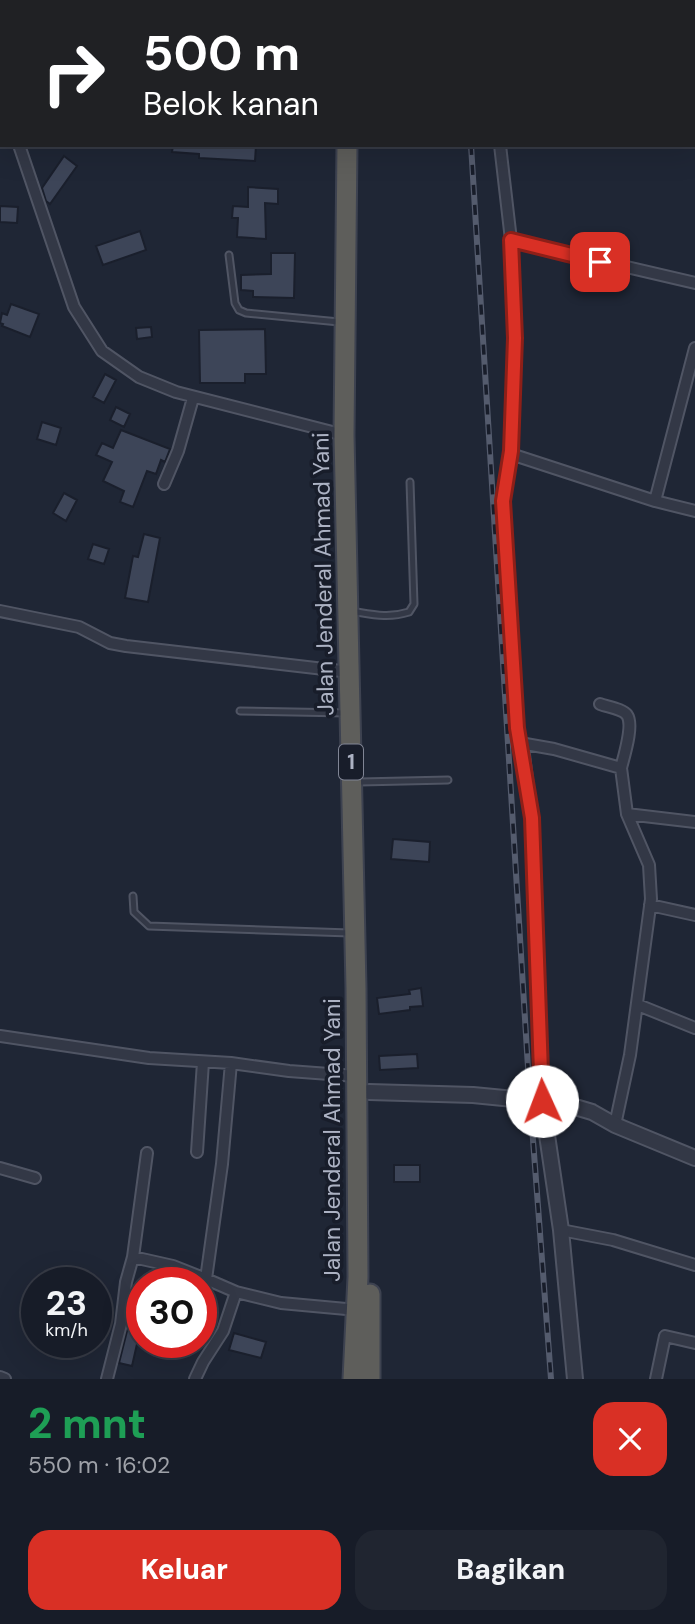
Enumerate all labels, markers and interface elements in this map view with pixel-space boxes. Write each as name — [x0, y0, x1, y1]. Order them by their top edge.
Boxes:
text: 500 m — [143, 21, 300, 85]
icon: right — [28, 28, 119, 119]
text: Belok kanan — [143, 83, 319, 125]
pin — [570, 232, 630, 292]
icon: arrive — [581, 243, 619, 281]
street label: Jalan Jenderal Ahmad Yani — [306, 432, 340, 716]
road number: 1 — [339, 744, 363, 780]
street label: Jalan Jenderal Ahmad Yani — [317, 998, 347, 1282]
position arrow — [505, 1064, 579, 1138]
speed limit sign: 30 — [126, 1267, 217, 1358]
text: 23 — [46, 1280, 87, 1326]
text: km/h — [45, 1318, 88, 1342]
text: 2 mnt — [28, 1396, 146, 1451]
button: close — [593, 1402, 667, 1476]
text: 550 m · 16:02 — [28, 1450, 170, 1480]
button: Keluar — [28, 1530, 341, 1610]
button: Bagikan — [355, 1530, 667, 1610]

